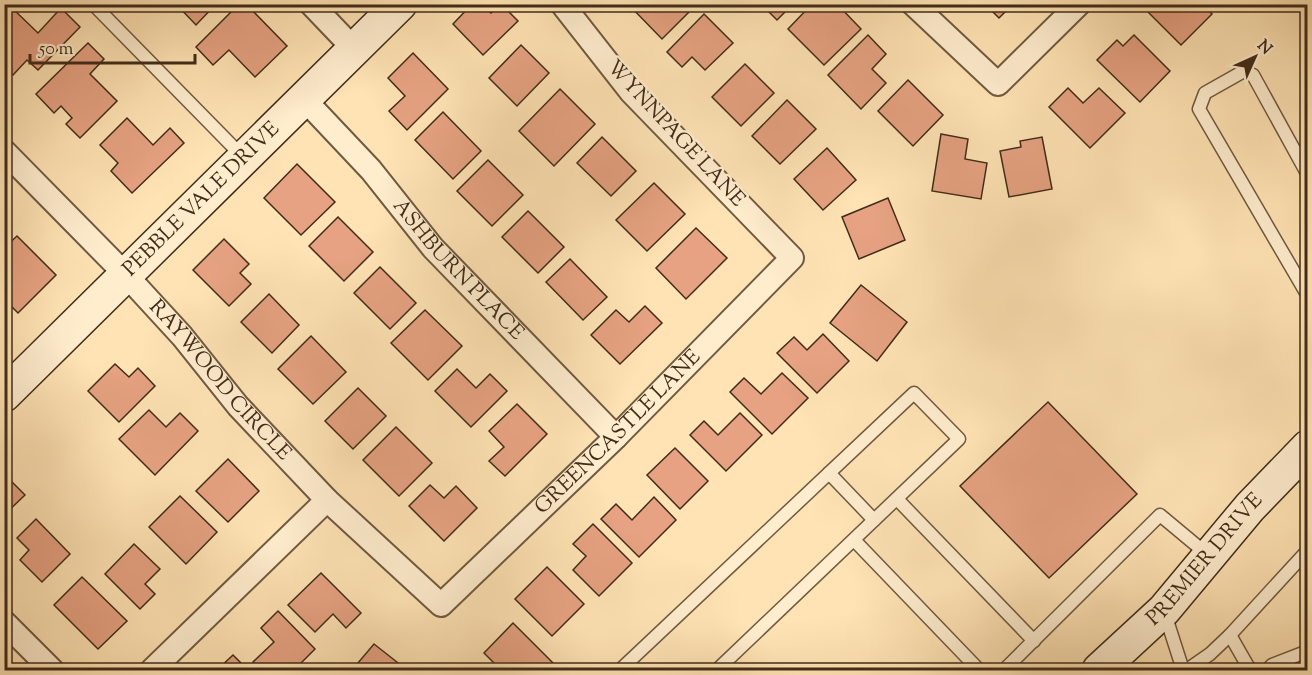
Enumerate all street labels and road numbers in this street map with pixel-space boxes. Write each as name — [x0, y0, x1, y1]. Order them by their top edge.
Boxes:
street label: WYNNPAGE LANE — [599, 54, 751, 214]
street label: PEBBLE VALE DRIVE — [117, 115, 287, 284]
street label: ASHBURN PLACE — [385, 193, 530, 348]
street label: RAYWOOD CIRCLE — [141, 293, 298, 468]
street label: GREENCASTLE LANE — [528, 343, 708, 522]
street label: PREMIER DRIVE — [1140, 487, 1270, 634]

